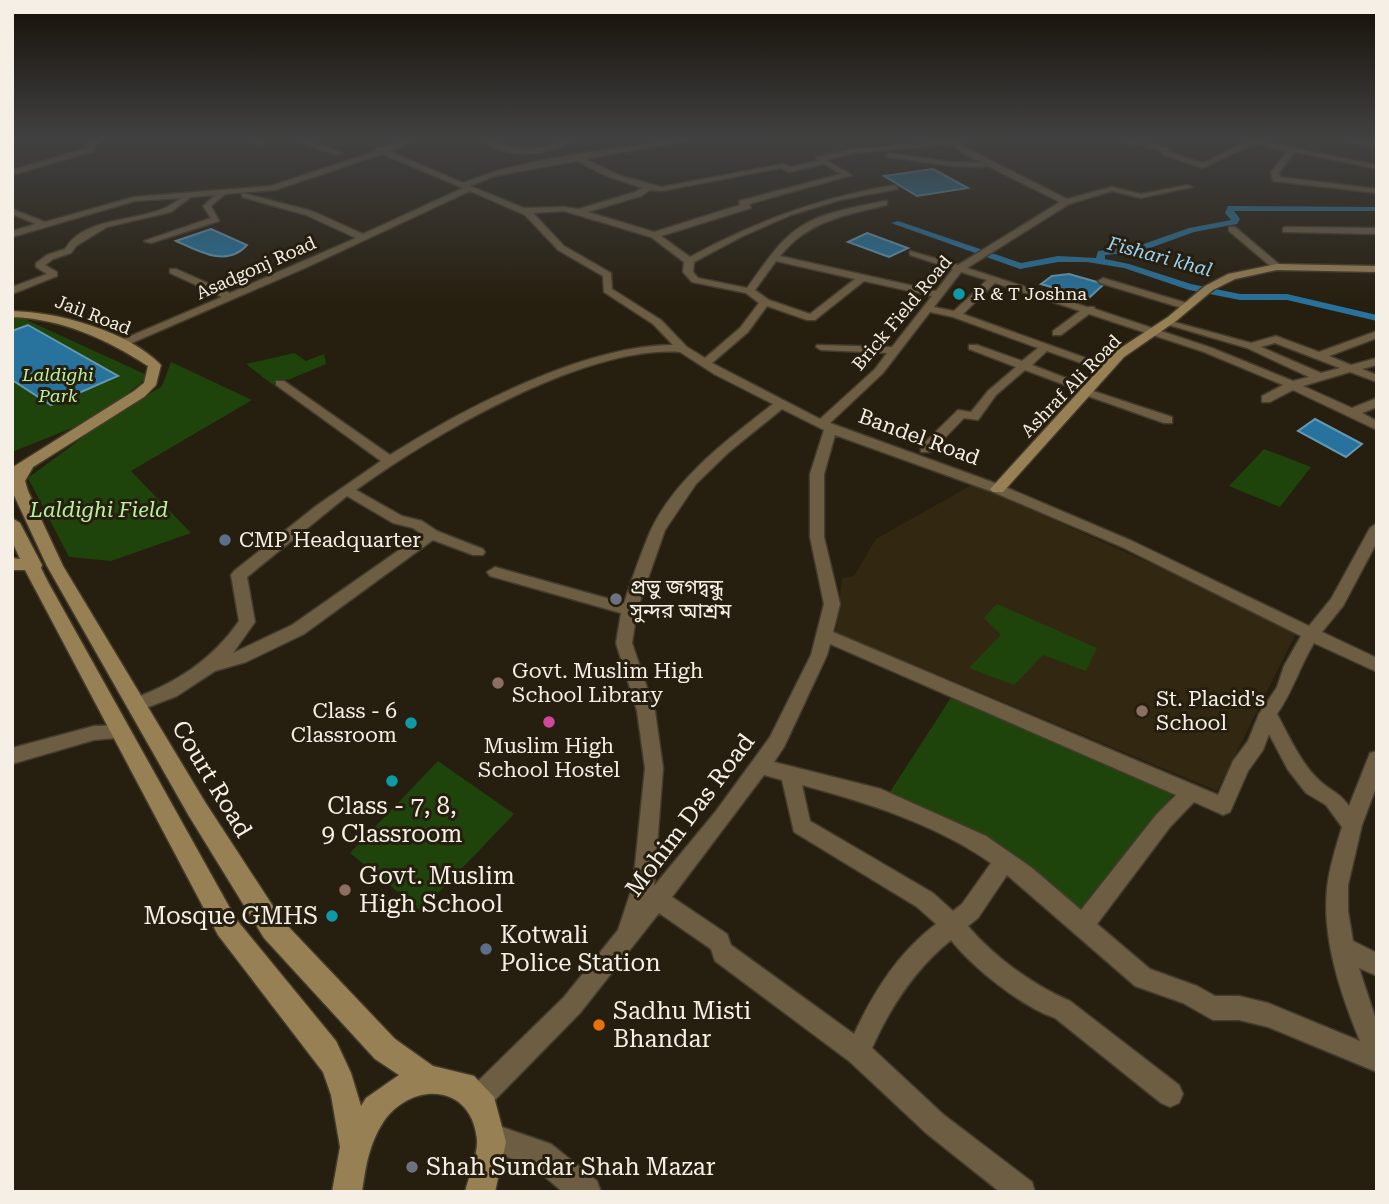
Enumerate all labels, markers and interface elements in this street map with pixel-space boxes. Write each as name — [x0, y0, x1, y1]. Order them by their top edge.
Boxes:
water label: Fishari khal — [1104, 231, 1215, 282]
street label: Asadgonj Road — [193, 232, 319, 303]
street label: Brick Field Road — [848, 251, 956, 374]
place label: R & T Joshna — [973, 283, 1087, 304]
marker: R & T Joshna — [951, 286, 967, 302]
street label: Jail Road — [52, 290, 135, 339]
street label: Ashraf Ali Road — [1016, 330, 1125, 441]
park label: Laldighi Park — [21, 364, 94, 406]
street label: Bandel Road — [855, 404, 983, 470]
park label: Laldighi Field — [29, 498, 168, 522]
place label: CMP Headquarter — [239, 528, 421, 552]
marker: CMP Headquarter — [217, 532, 233, 548]
place label: প্রভু জগদ্বন্ধু সুন্দর আশ্রম — [629, 575, 732, 623]
marker: প্রভু জগদ্বন্ধু সুন্দর আশ্রম — [608, 591, 624, 607]
place label: Govt. Muslim High School Library — [512, 659, 704, 707]
marker: Govt. Muslim High School Library — [490, 675, 506, 691]
place label: St. Placid's School — [1156, 687, 1265, 735]
place label: Class - 6 Classroom — [291, 699, 397, 747]
marker: St. Placid's School — [1134, 703, 1150, 719]
marker: Muslim High School Hostel — [541, 714, 557, 730]
marker: Class - 6 Classroom — [403, 715, 419, 731]
street label: Court Road — [166, 716, 258, 842]
street label: Mohim Das Road — [620, 728, 760, 902]
place label: Muslim High School Hostel — [478, 734, 620, 782]
marker: Class - 7, 8, 9 Classroom — [384, 773, 400, 789]
place label: Class - 7, 8, 9 Classroom — [322, 792, 463, 848]
place label: Govt. Muslim High School — [359, 862, 515, 918]
marker: Govt. Muslim High School — [337, 882, 353, 898]
place label: Mosque GMHS — [143, 902, 318, 930]
marker: Mosque GMHS — [324, 908, 340, 924]
place label: Kotwali Police Station — [500, 921, 661, 977]
marker: Kotwali Police Station — [478, 941, 494, 957]
place label: Sadhu Misti Bhandar — [613, 997, 752, 1053]
marker: Sadhu Misti Bhandar — [591, 1017, 607, 1033]
place label: Shah Sundar Shah Mazar — [426, 1153, 716, 1181]
marker: Shah Sundar Shah Mazar — [404, 1159, 420, 1175]

